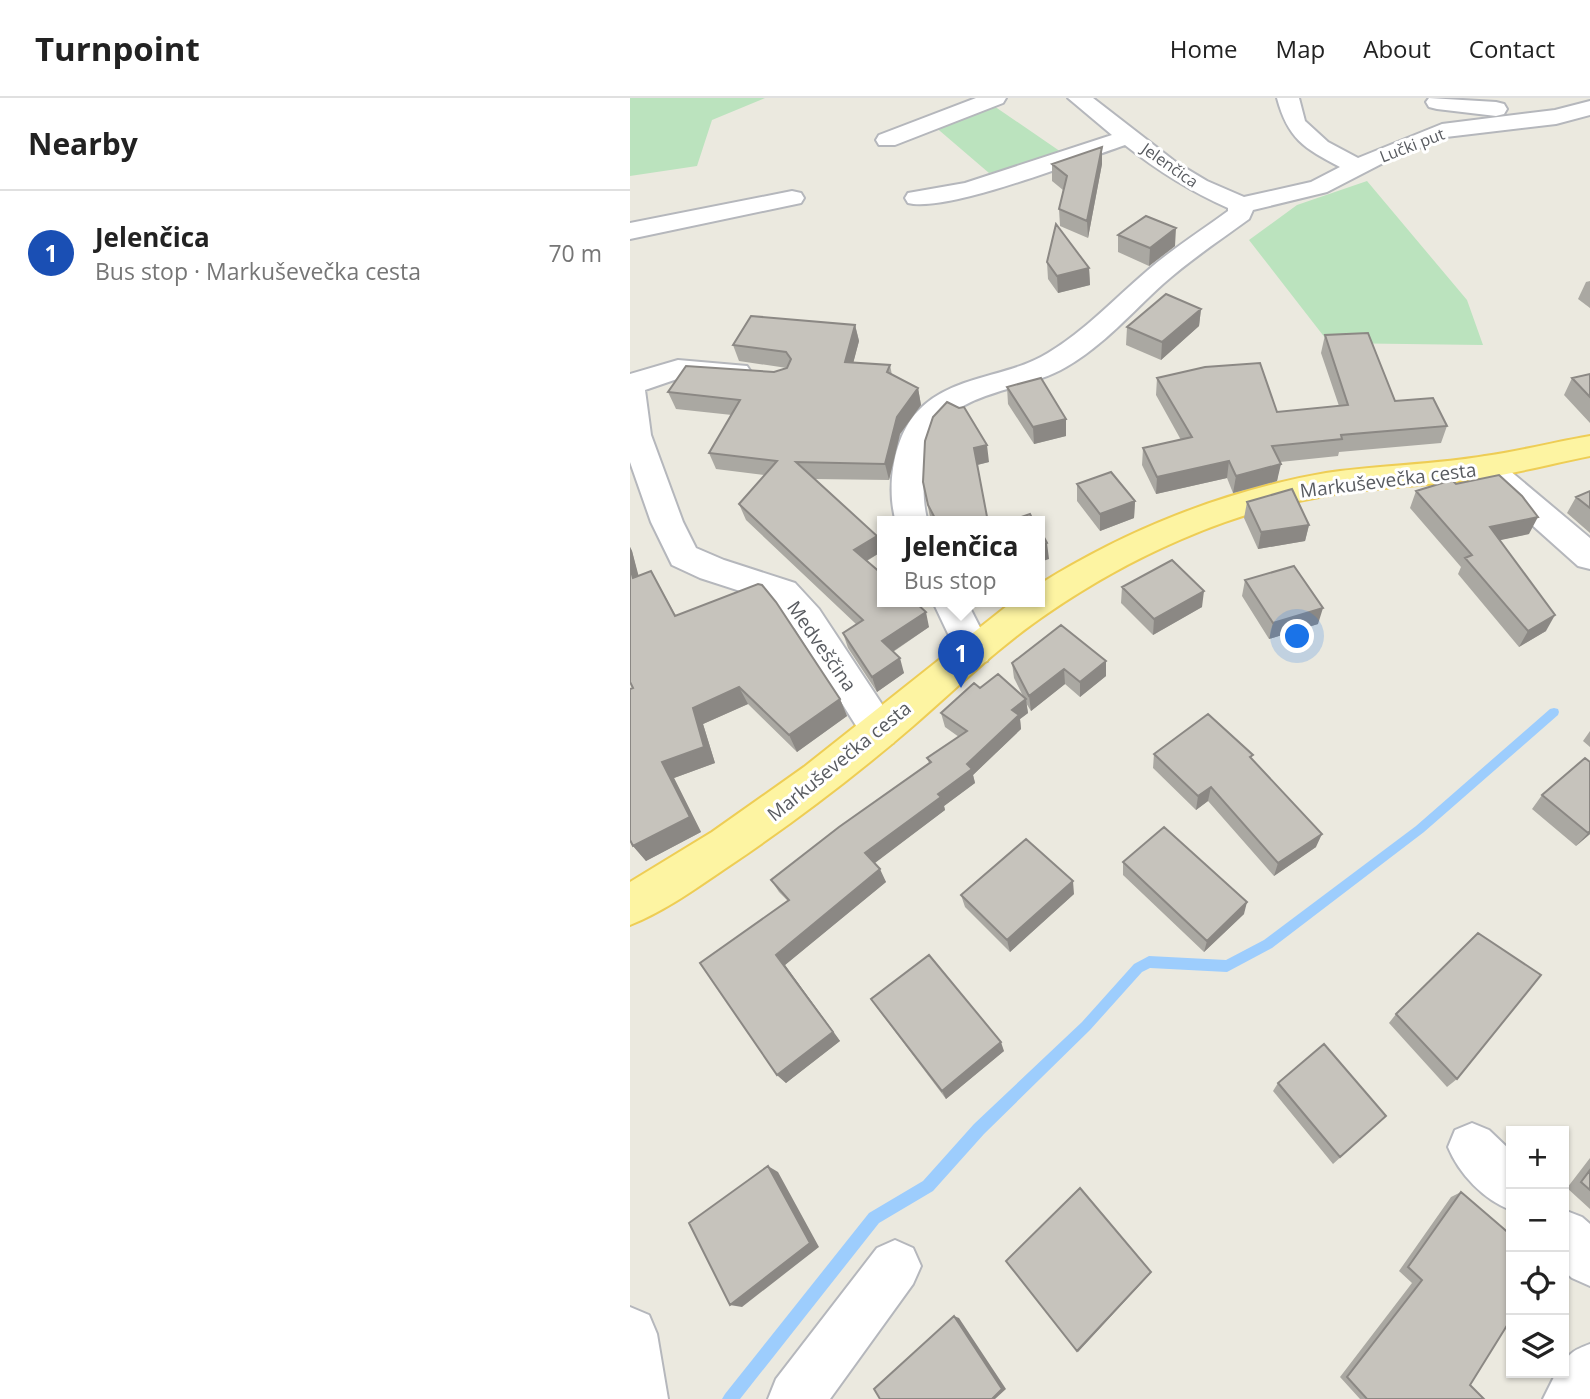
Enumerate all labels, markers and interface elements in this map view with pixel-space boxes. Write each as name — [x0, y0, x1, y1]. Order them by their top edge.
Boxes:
text: Turnpoint — [35, 26, 200, 71]
text: Home — [1170, 32, 1238, 65]
text: Map — [1276, 32, 1325, 65]
text: About — [1363, 32, 1431, 65]
text: Contact — [1469, 32, 1555, 65]
street label: Lučki put — [1376, 122, 1448, 167]
text: Nearby — [28, 123, 138, 164]
street label: Jelenčica — [1136, 136, 1203, 192]
text: Jelenčica — [95, 219, 210, 255]
text: 1 — [44, 237, 58, 269]
text: 70 m — [548, 237, 602, 269]
text: Bus stop · Markuševečka cesta — [95, 255, 421, 287]
street label: Markuševečka cesta — [1298, 456, 1478, 504]
popup — [877, 516, 1045, 607]
text: Jelenčica — [904, 528, 1018, 564]
text: Bus stop — [904, 564, 997, 596]
street label: Medveščina — [781, 596, 863, 696]
your location — [1280, 619, 1314, 653]
pin: 1 — [938, 630, 984, 688]
street label: Markuševečka cesta — [762, 695, 916, 827]
map controls — [1506, 1126, 1569, 1378]
button: + — [1506, 1126, 1569, 1189]
button: − — [1506, 1189, 1569, 1252]
button: locate — [1506, 1252, 1569, 1315]
button: layers — [1506, 1315, 1569, 1378]

